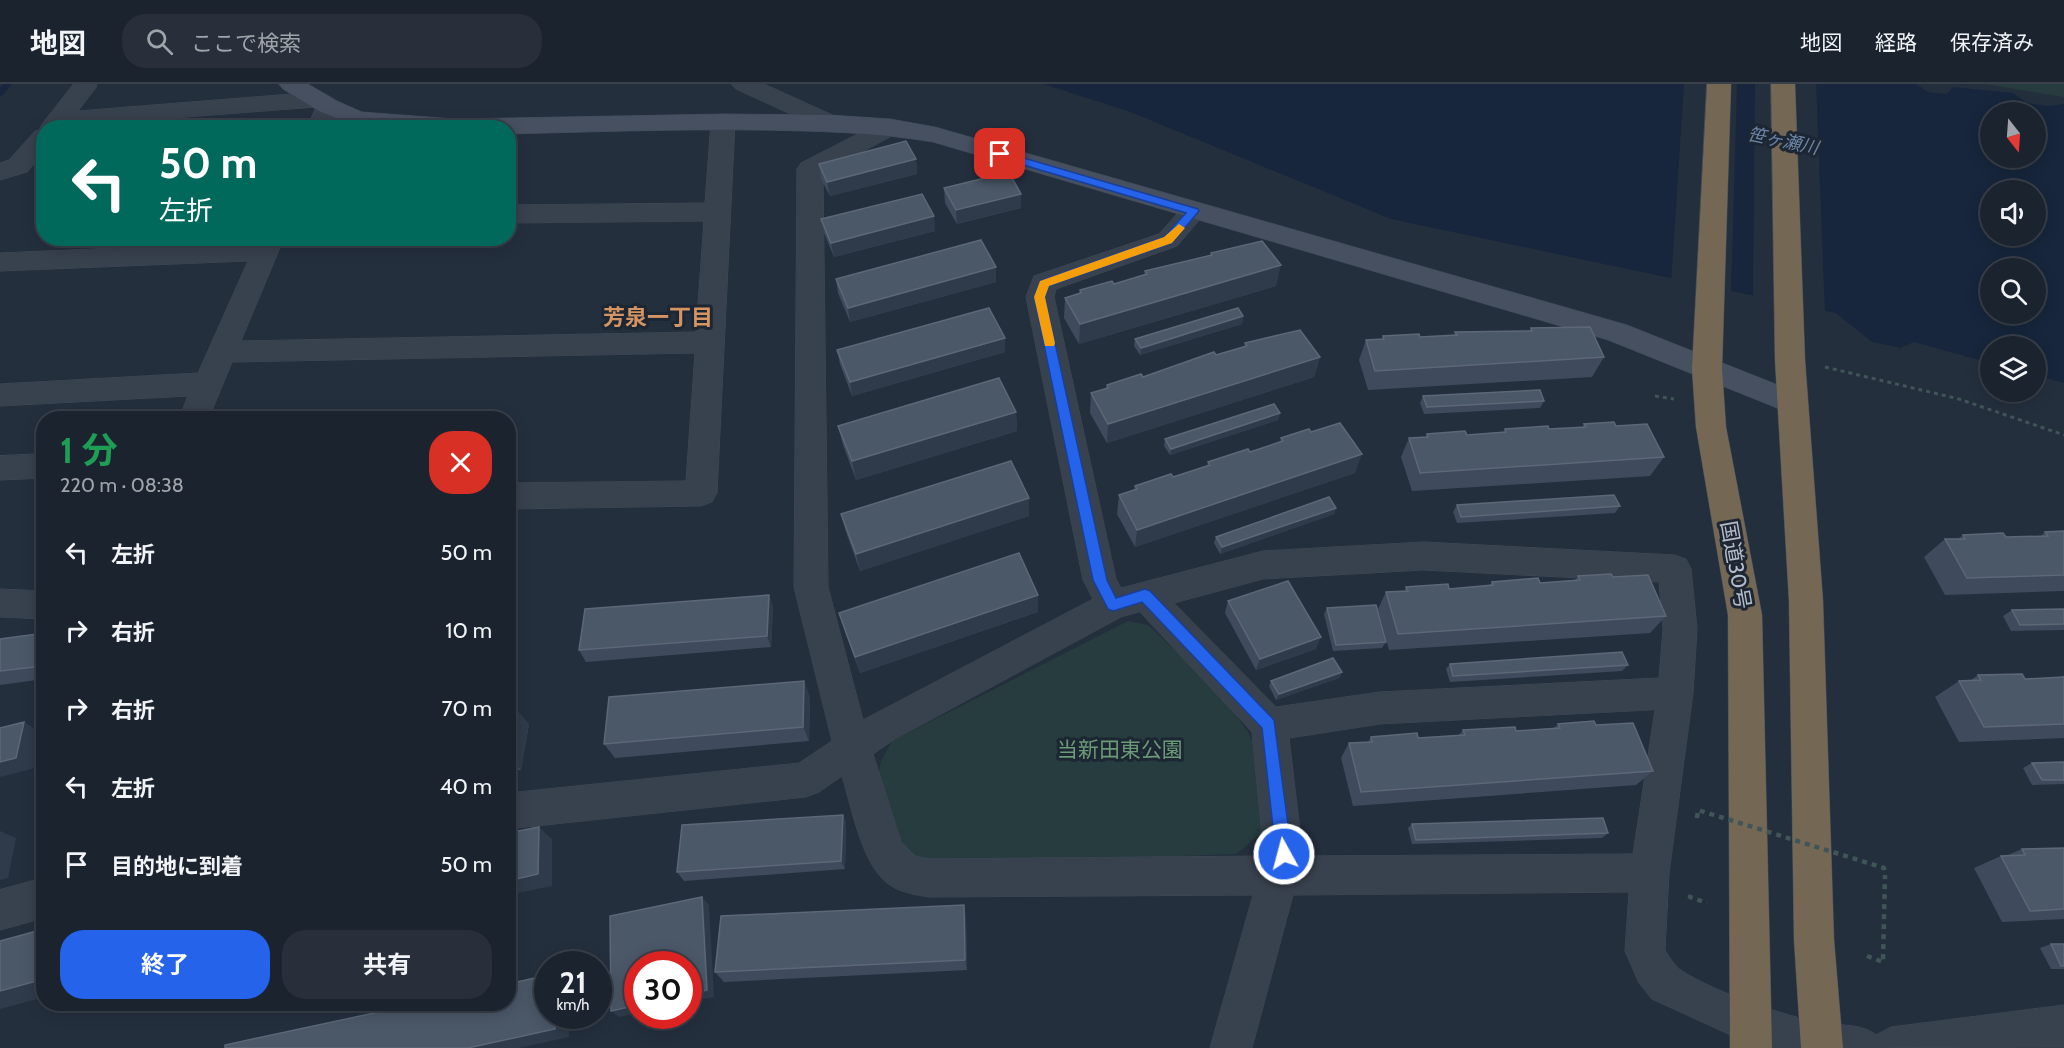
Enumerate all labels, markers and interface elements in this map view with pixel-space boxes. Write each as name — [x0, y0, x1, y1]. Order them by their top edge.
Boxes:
search box — [122, 14, 542, 68]
icon: search — [143, 25, 176, 58]
text: 地図 — [30, 26, 86, 60]
text: ここで検索 — [191, 30, 301, 57]
text: 地図 — [1800, 30, 1842, 55]
text: 経路 — [1875, 30, 1917, 55]
text: 保存済み — [1950, 30, 2034, 55]
north arrow — [1980, 102, 2046, 168]
map controls — [1980, 102, 2046, 402]
water label: 笹ヶ瀬川 — [1745, 123, 1822, 160]
pin — [974, 128, 1025, 179]
text: 50 m — [159, 137, 257, 189]
icon: arrive — [983, 137, 1016, 170]
icon: left — [60, 144, 138, 222]
button: sound — [1980, 180, 2046, 246]
text: 左折 — [159, 194, 213, 227]
button: search — [1980, 258, 2046, 324]
district label: 芳泉一丁目 — [603, 304, 713, 331]
button: layers — [1980, 336, 2046, 402]
text: 1 分 — [60, 428, 117, 472]
button: close — [429, 431, 492, 494]
text: 220 m · 08:38 — [60, 473, 184, 497]
street label: 国道30号 — [1716, 519, 1756, 611]
icon: left — [60, 536, 93, 569]
text: 50 m — [440, 539, 492, 566]
text: 左折 — [111, 541, 155, 568]
icon: right — [60, 614, 93, 647]
text: 10 m — [445, 617, 492, 644]
text: 右折 — [111, 619, 155, 646]
icon: right — [60, 692, 93, 725]
text: 70 m — [442, 695, 492, 722]
text: 右折 — [111, 697, 155, 724]
park label: 当新田東公園 — [1057, 737, 1183, 762]
icon: left — [60, 770, 93, 803]
text: 40 m — [440, 773, 492, 800]
text: 左折 — [111, 775, 155, 802]
position arrow — [1252, 822, 1316, 886]
icon: arrive — [60, 848, 93, 881]
text: 50 m — [440, 851, 492, 878]
text: 目的地に到着 — [111, 853, 243, 880]
button: 終了 — [60, 930, 270, 999]
button: 共有 — [282, 930, 492, 999]
speed limit sign: 30 — [624, 951, 702, 1029]
text: 21 — [560, 964, 586, 1001]
text: km/h — [557, 996, 589, 1014]

